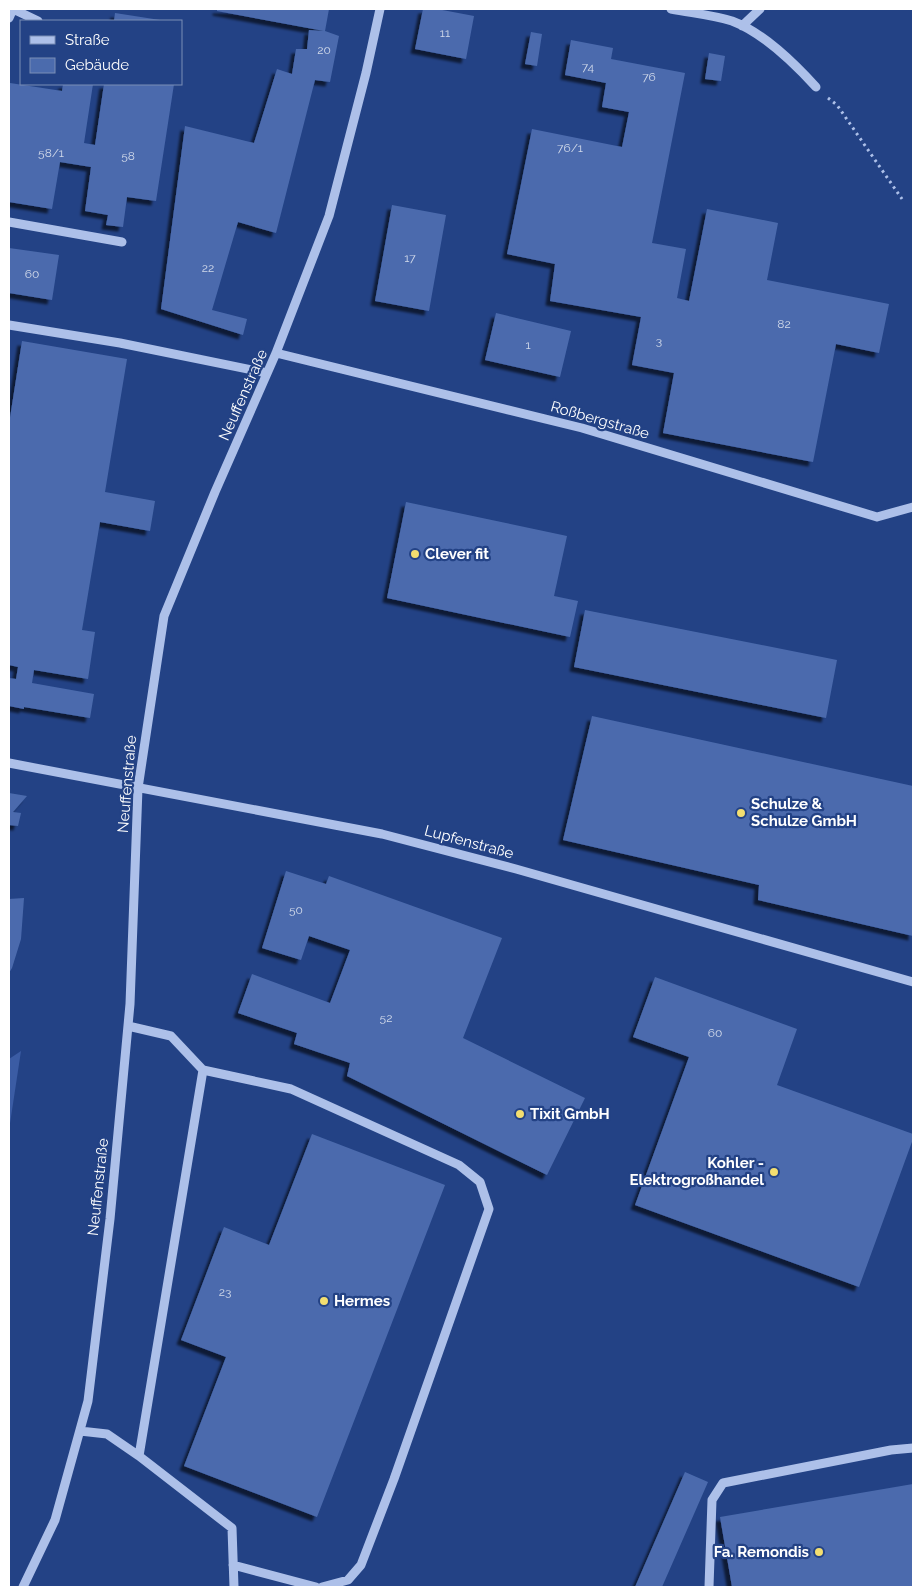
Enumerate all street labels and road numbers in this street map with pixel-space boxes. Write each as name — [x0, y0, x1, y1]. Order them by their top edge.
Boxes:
street label: Neuffenstraße — [215, 346, 271, 443]
street label: Roßbergstraße — [549, 397, 652, 443]
street label: Neuffenstraße — [114, 734, 140, 834]
street label: Lupfenstraße — [422, 821, 516, 863]
street label: Neuffenstraße — [84, 1137, 112, 1237]

